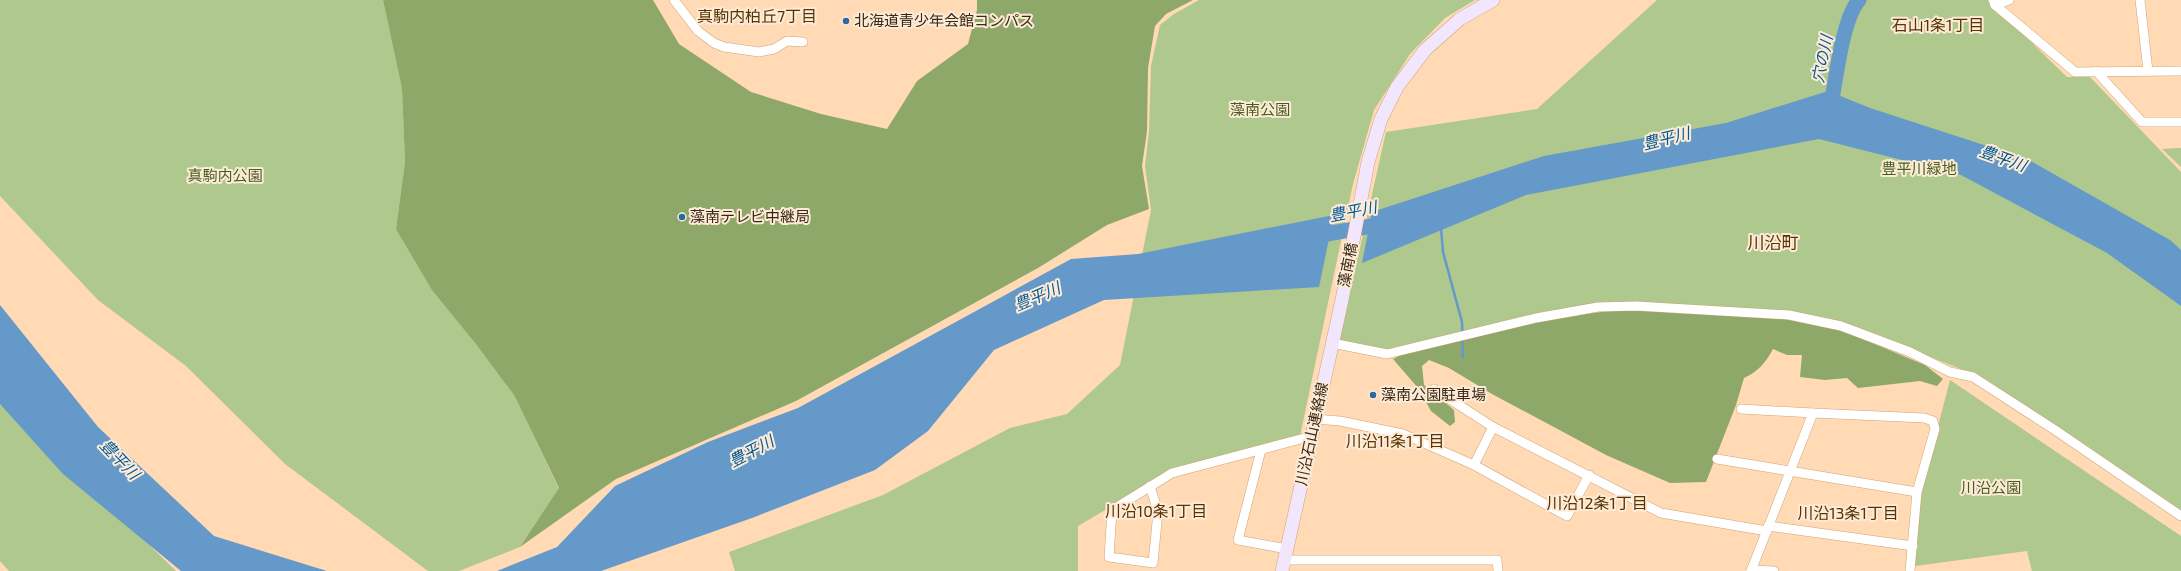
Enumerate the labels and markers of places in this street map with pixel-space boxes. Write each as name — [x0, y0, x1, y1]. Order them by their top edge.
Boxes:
place label: 北海道青少年会館コンパス — [854, 11, 1034, 29]
marker: 北海道青少年会館コンパス — [841, 16, 851, 26]
place label: 藻南テレビ中継局 — [690, 207, 810, 225]
marker: 藻南テレビ中継局 — [677, 212, 687, 222]
place label: 藻南公園駐車場 — [1381, 385, 1486, 403]
marker: 藻南公園駐車場 — [1368, 390, 1378, 400]

